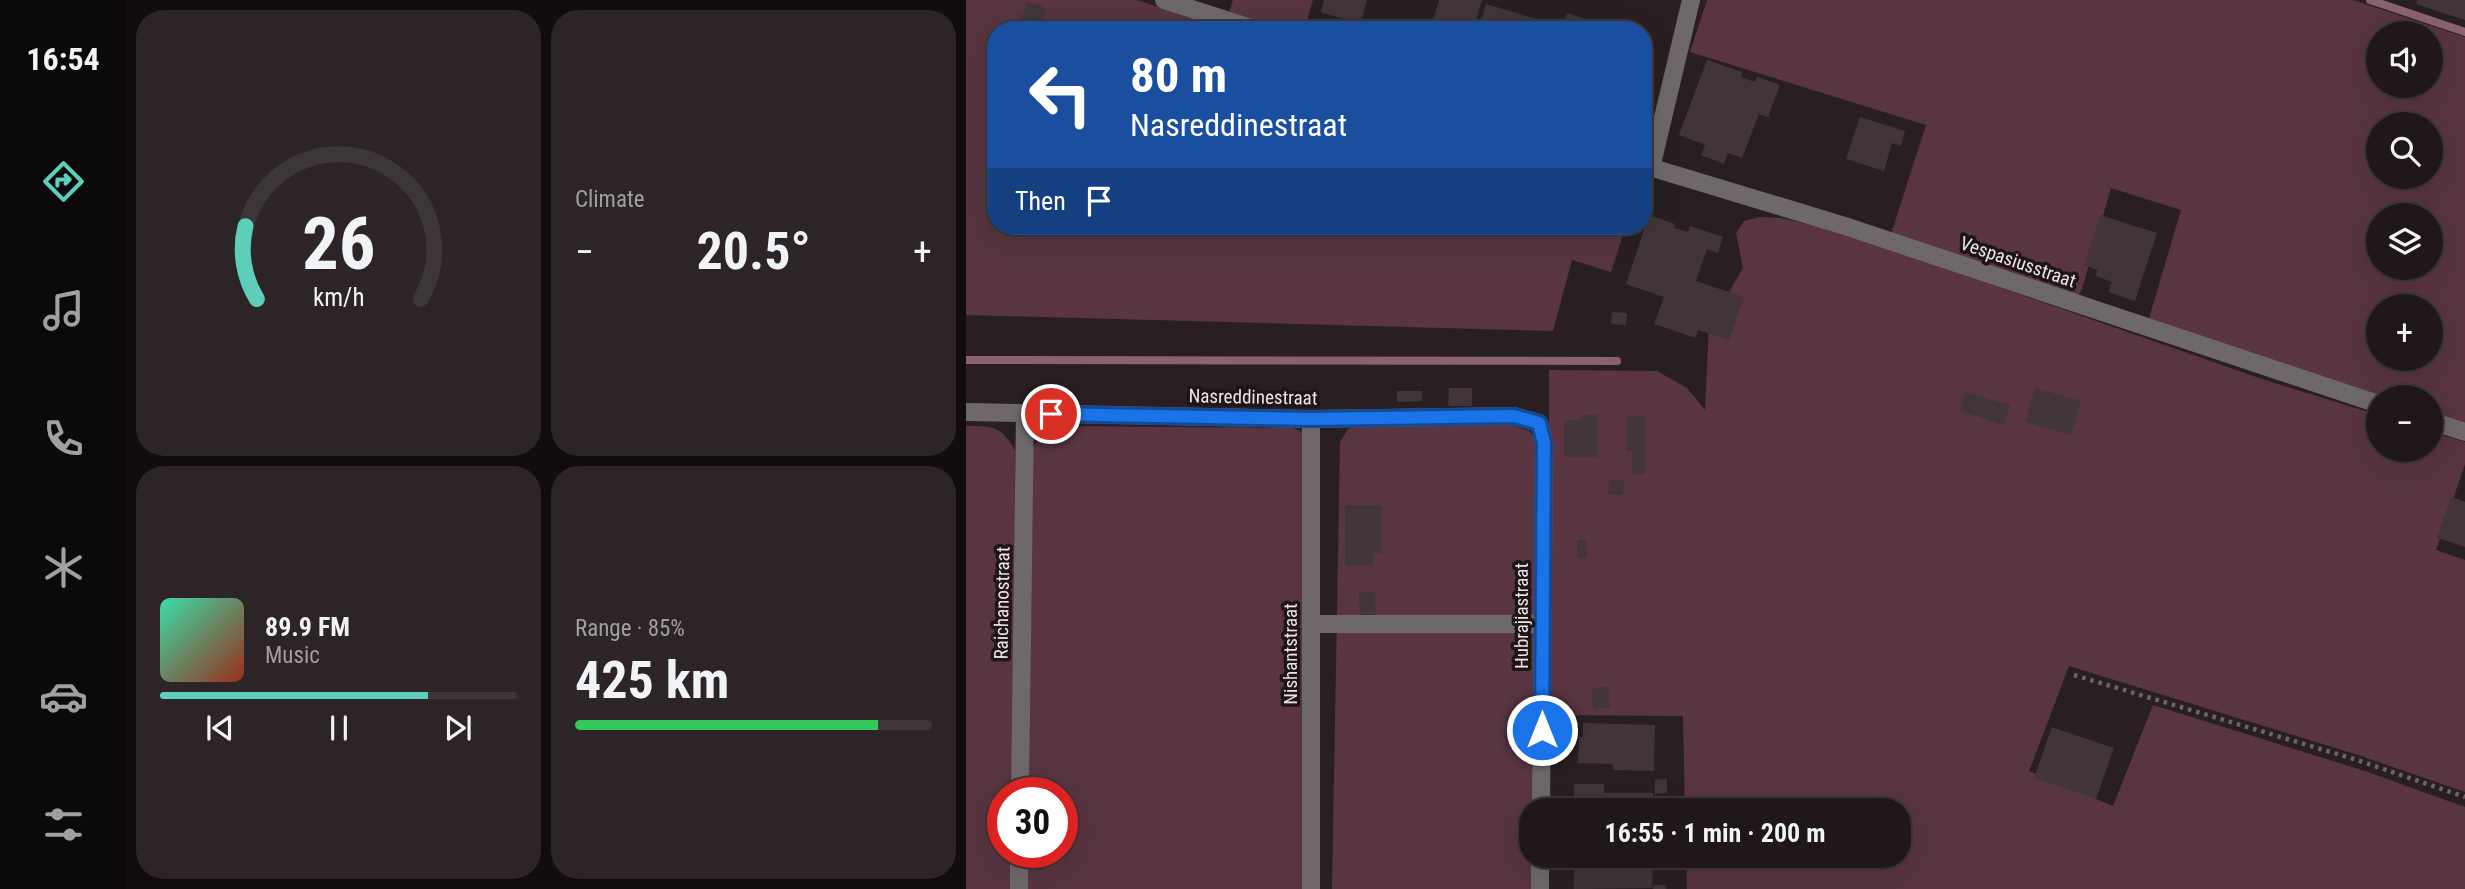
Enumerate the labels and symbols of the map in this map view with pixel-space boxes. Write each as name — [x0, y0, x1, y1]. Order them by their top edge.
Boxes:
street label: Vespasiusstraat — [1957, 231, 2079, 293]
pin — [1021, 384, 1081, 444]
street label: Nasreddinestraat — [1188, 384, 1318, 410]
street label: Raichanostraat — [990, 546, 1014, 660]
street label: Hubrajiastraat — [1510, 563, 1533, 669]
street label: Nishantstraat — [1279, 603, 1302, 705]
position arrow — [1505, 693, 1579, 767]
speed limit sign: 30 — [987, 777, 1078, 868]

